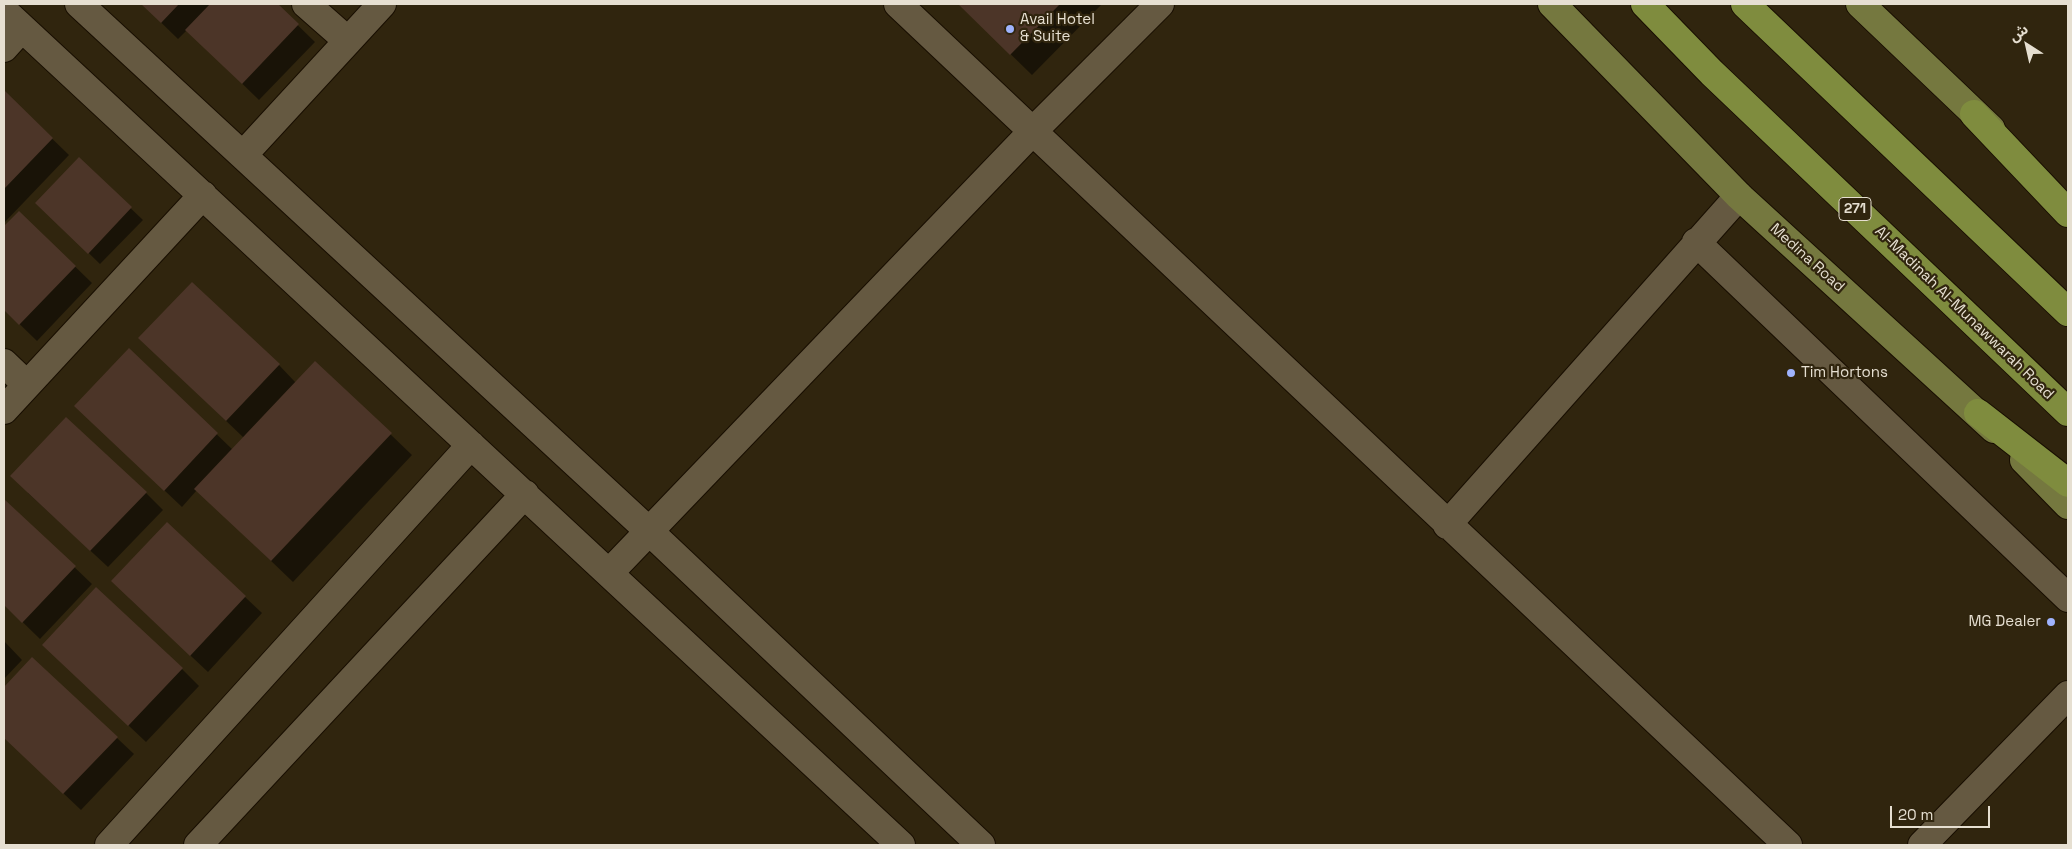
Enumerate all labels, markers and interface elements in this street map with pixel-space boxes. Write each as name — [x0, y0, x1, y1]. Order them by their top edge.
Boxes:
place label: Avail Hotel & Suite — [1020, 11, 1095, 46]
north arrow — [2002, 20, 2052, 70]
text: ش — [2005, 20, 2031, 46]
marker: Avail Hotel & Suite — [1004, 23, 1016, 35]
road number: 271 — [1839, 198, 1871, 220]
street label: Medina Road — [1766, 220, 1848, 296]
street label: Al-Madinah Al-Munawwarah Road — [1871, 223, 2057, 403]
place label: Tim Hortons — [1801, 364, 1888, 382]
marker: Tim Hortons — [1785, 367, 1797, 379]
place label: MG Dealer — [1969, 613, 2041, 631]
marker: MG Dealer — [2045, 616, 2057, 628]
scale bar — [1892, 796, 1992, 828]
text: 20 m — [1898, 805, 1933, 824]

